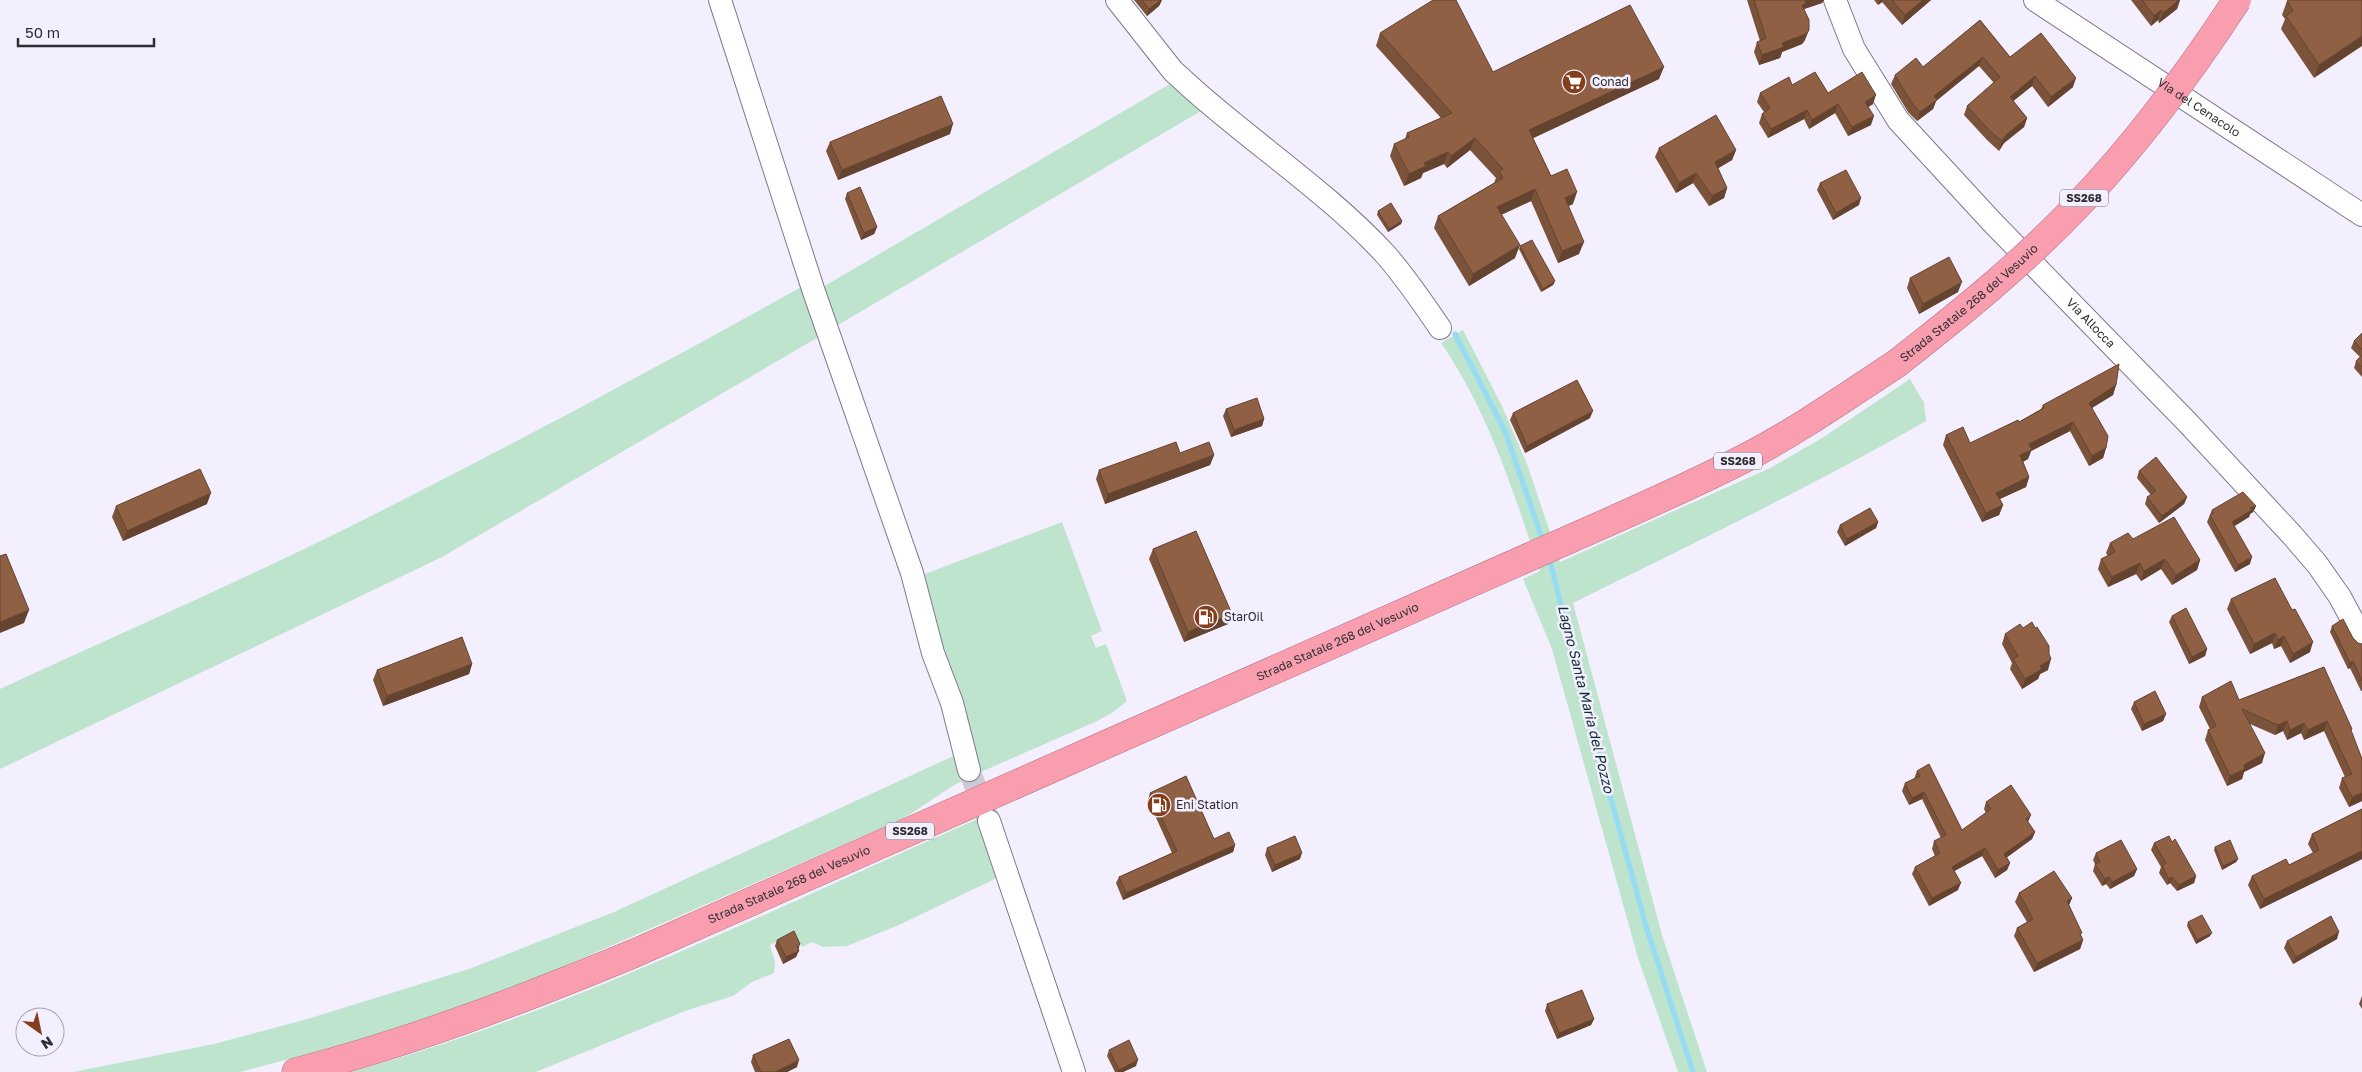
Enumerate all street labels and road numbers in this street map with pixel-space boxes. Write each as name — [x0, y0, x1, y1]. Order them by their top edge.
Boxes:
street label: Via del Cenacolo — [2155, 75, 2243, 140]
road number: SS268 — [2060, 190, 2108, 207]
street label: Strada Statale 268 del Vesuvio — [1897, 241, 2041, 365]
street label: Via Allocca — [2063, 295, 2118, 351]
road number: SS268 — [1714, 452, 1762, 470]
street label: Strada Statale 268 del Vesuvio — [1254, 599, 1421, 684]
road number: SS268 — [886, 822, 934, 839]
street label: Strada Statale 268 del Vesuvio — [705, 842, 872, 927]

